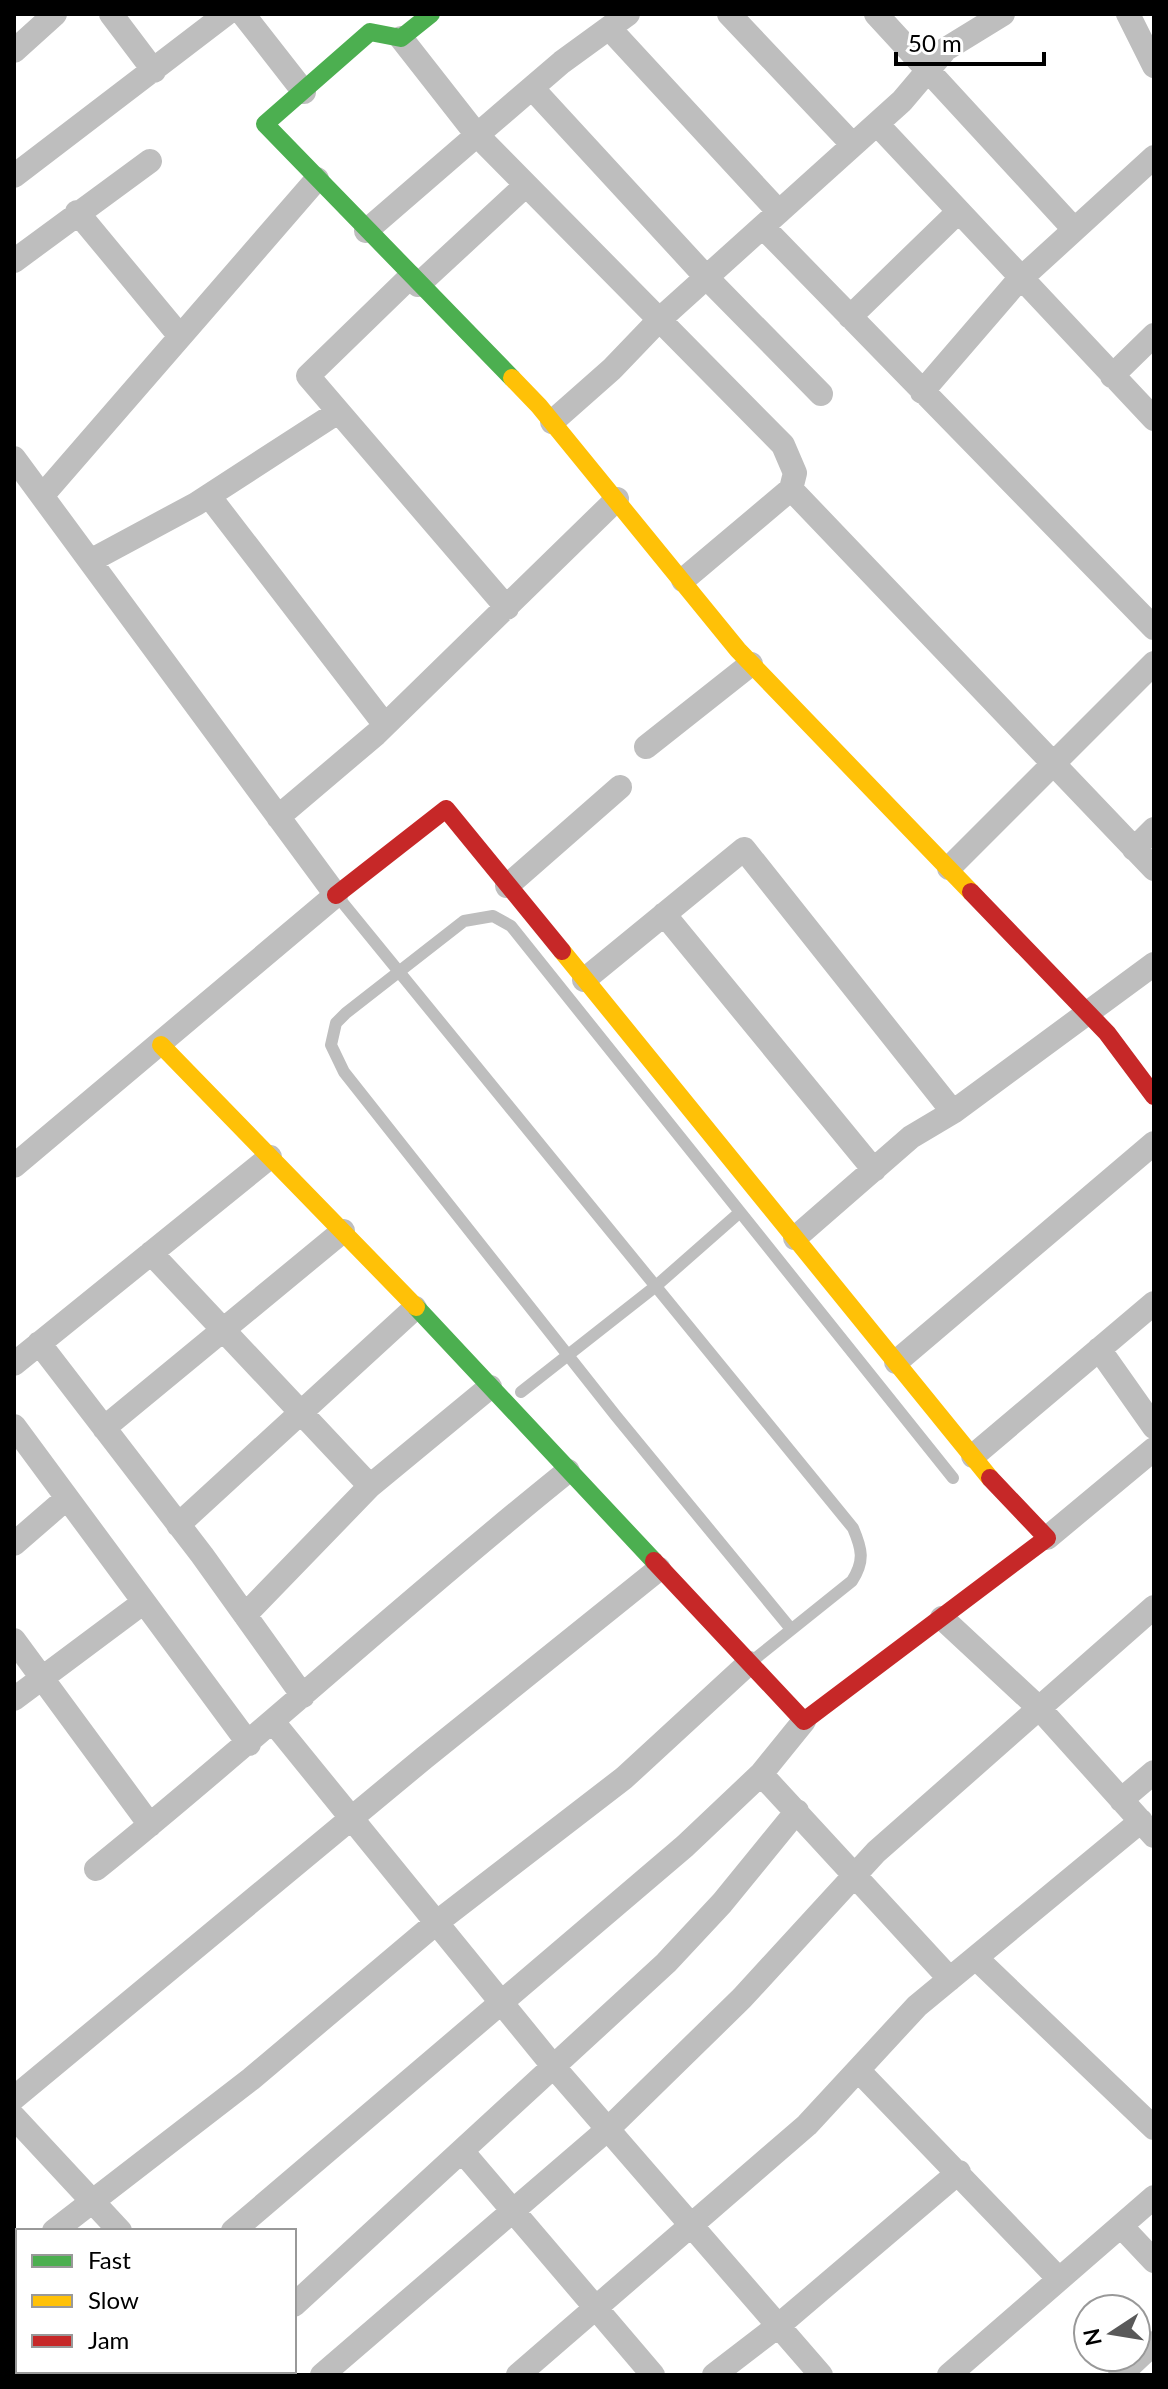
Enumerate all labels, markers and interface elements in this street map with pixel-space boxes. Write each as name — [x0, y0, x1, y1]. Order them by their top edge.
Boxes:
scale bar — [896, 16, 1044, 66]
text: 50 m — [908, 28, 962, 57]
legend — [16, 2229, 296, 2373]
text: Fast — [88, 2245, 131, 2274]
text: Slow — [88, 2285, 139, 2314]
north arrow — [1072, 2293, 1152, 2373]
text: Jam — [88, 2325, 129, 2354]
text: N — [1077, 2326, 1107, 2348]

